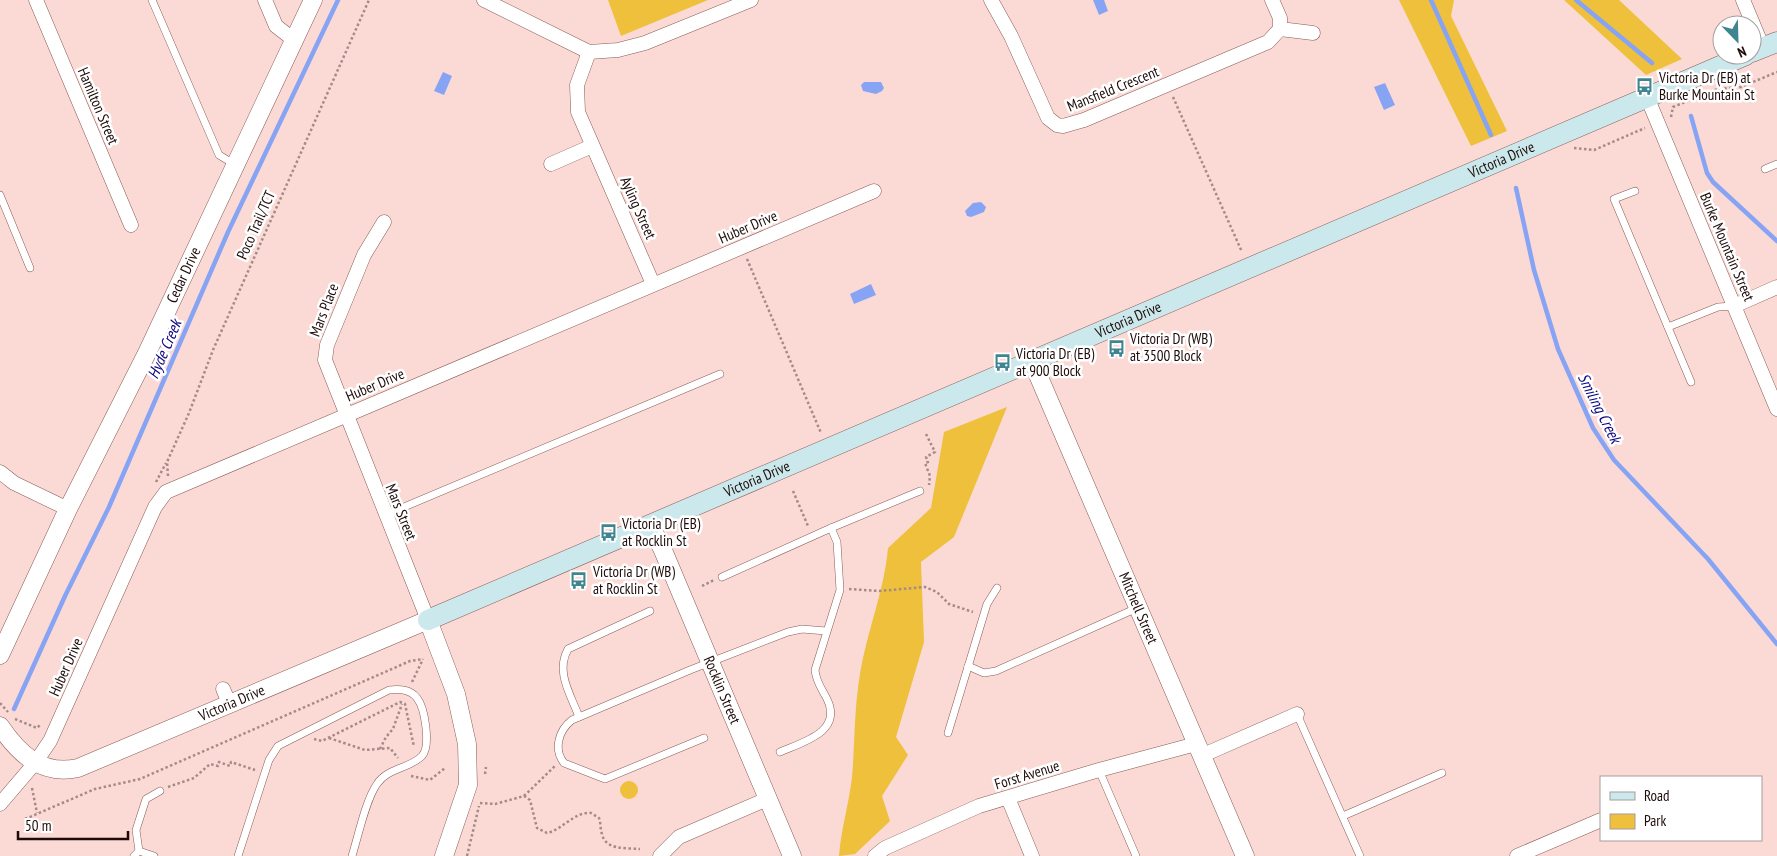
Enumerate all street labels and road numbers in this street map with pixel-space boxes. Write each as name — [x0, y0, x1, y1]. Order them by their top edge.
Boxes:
street label: Mansfield Crescent — [1064, 62, 1161, 116]
street label: Hamilton Street — [74, 64, 123, 147]
street label: Victoria Drive — [1465, 137, 1537, 182]
street label: Ayling Street — [616, 174, 661, 242]
street label: Poco Trail/TCT — [232, 187, 279, 262]
street label: Burke Mountain Street — [1696, 190, 1759, 304]
street label: Huber Drive — [716, 206, 780, 247]
street label: Cedar Drive — [162, 244, 204, 306]
street label: Mars Place — [305, 281, 342, 339]
street label: Victoria Drive — [1091, 297, 1164, 342]
street label: Huber Drive — [343, 364, 407, 405]
street label: Victoria Drive — [720, 456, 793, 501]
street label: Mars Street — [382, 481, 421, 543]
street label: Mitchell Street — [1115, 569, 1163, 647]
street label: Huber Drive — [44, 635, 87, 699]
street label: Rocklin Street — [700, 653, 745, 727]
street label: Victoria Drive — [195, 680, 268, 725]
street label: Forst Avenue — [992, 756, 1062, 793]

